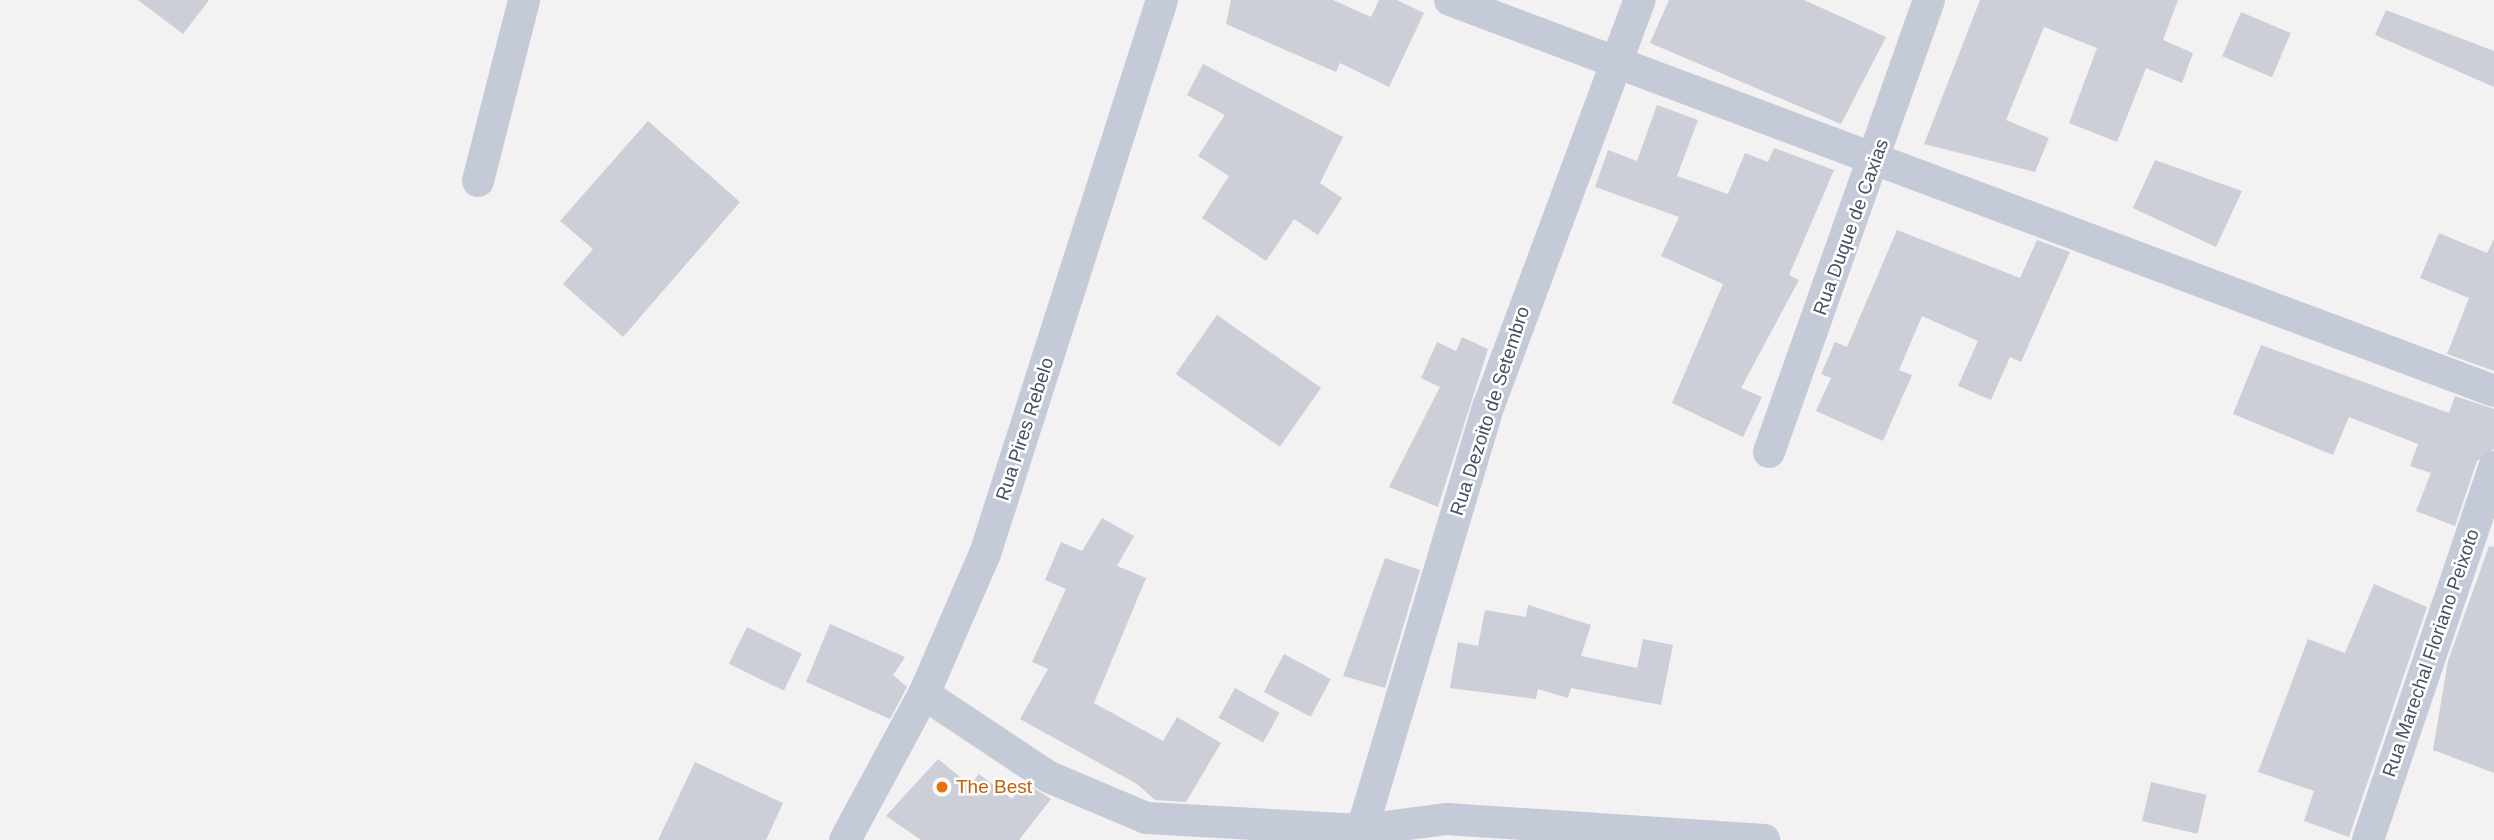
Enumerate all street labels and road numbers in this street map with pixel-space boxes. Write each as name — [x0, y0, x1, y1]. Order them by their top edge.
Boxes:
street label: Rua Duque de Caxias — [1808, 136, 1894, 318]
street label: Rua Dezoito de Setembro — [1445, 304, 1535, 518]
street label: Rua Pires Rebelo — [991, 355, 1059, 503]
street label: Rua Marechal Floriano Peixoto — [2378, 526, 2484, 780]

